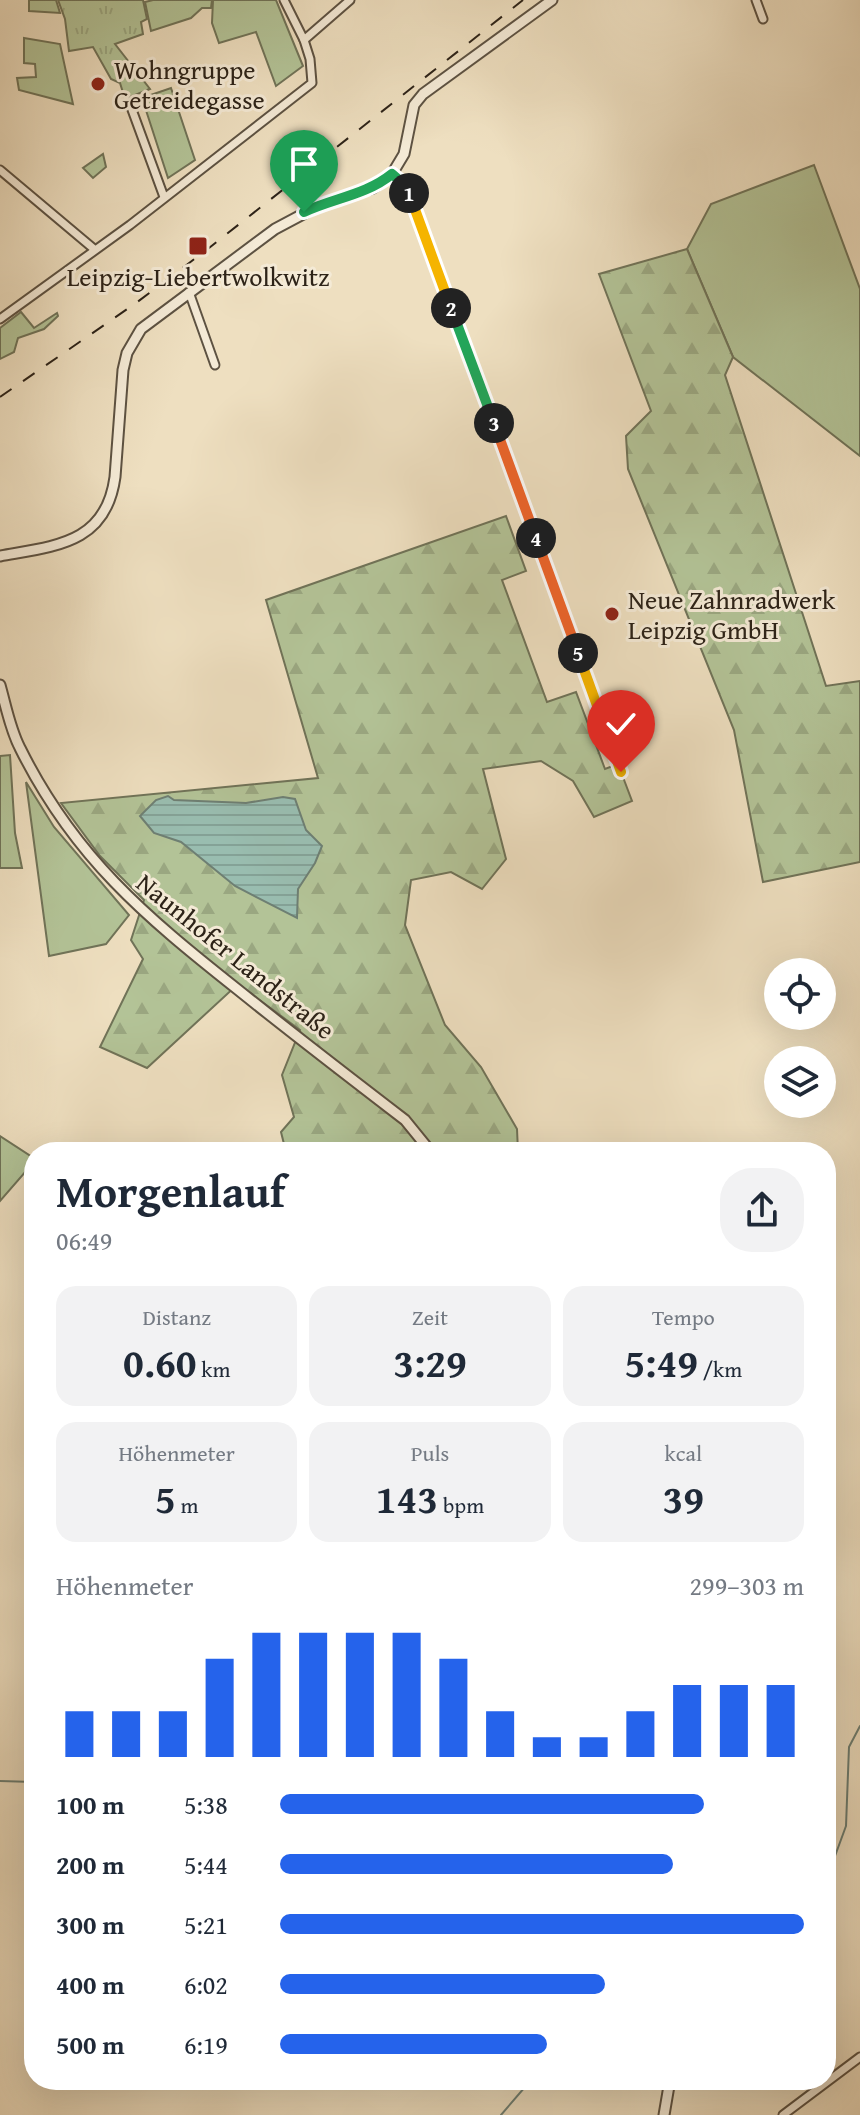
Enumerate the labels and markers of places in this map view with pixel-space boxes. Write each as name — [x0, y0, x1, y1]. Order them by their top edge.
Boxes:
place label: Wohngruppe Getreidegasse — [114, 50, 265, 119]
marker: Wohngruppe Getreidegasse — [89, 75, 107, 93]
pin — [270, 130, 338, 212]
pin: 1 — [389, 173, 429, 213]
marker: Leipzig-Liebertwolkwitz — [187, 235, 209, 257]
place label: Leipzig-Liebertwolkwitz — [67, 257, 329, 296]
pin: 2 — [431, 288, 471, 328]
pin: 3 — [474, 403, 514, 443]
pin: 4 — [516, 518, 556, 558]
place label: Neue Zahnradwerk Leipzig GmbH — [628, 580, 836, 649]
marker: Neue Zahnradwerk Leipzig GmbH — [603, 605, 621, 623]
pin: 5 — [558, 633, 598, 673]
pin — [587, 690, 655, 772]

